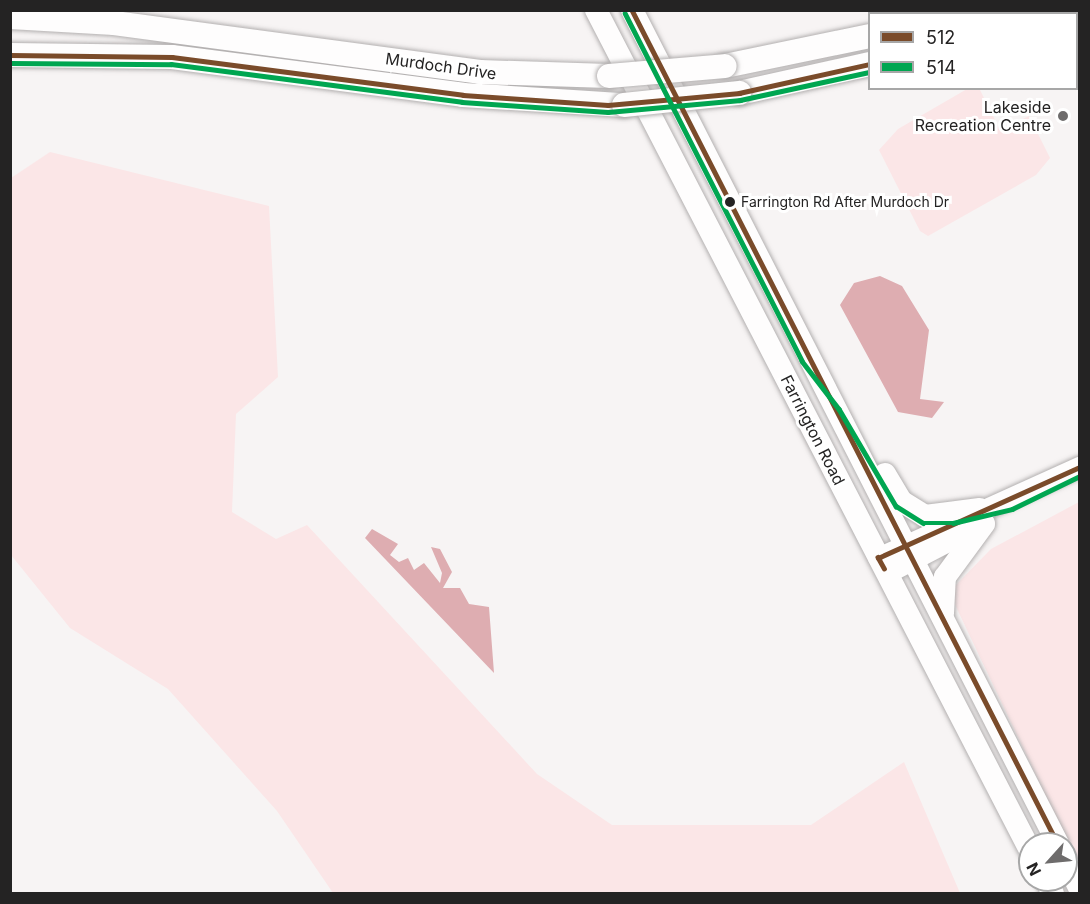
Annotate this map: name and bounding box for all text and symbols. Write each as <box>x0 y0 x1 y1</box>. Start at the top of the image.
legend <box>868 12 1078 90</box>
text: 512 <box>926 27 955 48</box>
street label: Murdoch Drive <box>384 49 498 83</box>
text: 514 <box>926 57 956 78</box>
place label: Lakeside Recreation Centre <box>915 97 1051 135</box>
marker: Lakeside Recreation Centre <box>1056 109 1070 123</box>
place label: Farrington Rd After Murdoch Dr <box>741 194 949 210</box>
marker: Farrington Rd After Murdoch Dr <box>724 196 736 208</box>
street label: Farrington Road <box>777 372 849 488</box>
north arrow <box>1018 832 1078 892</box>
text: N <box>1022 859 1045 879</box>

